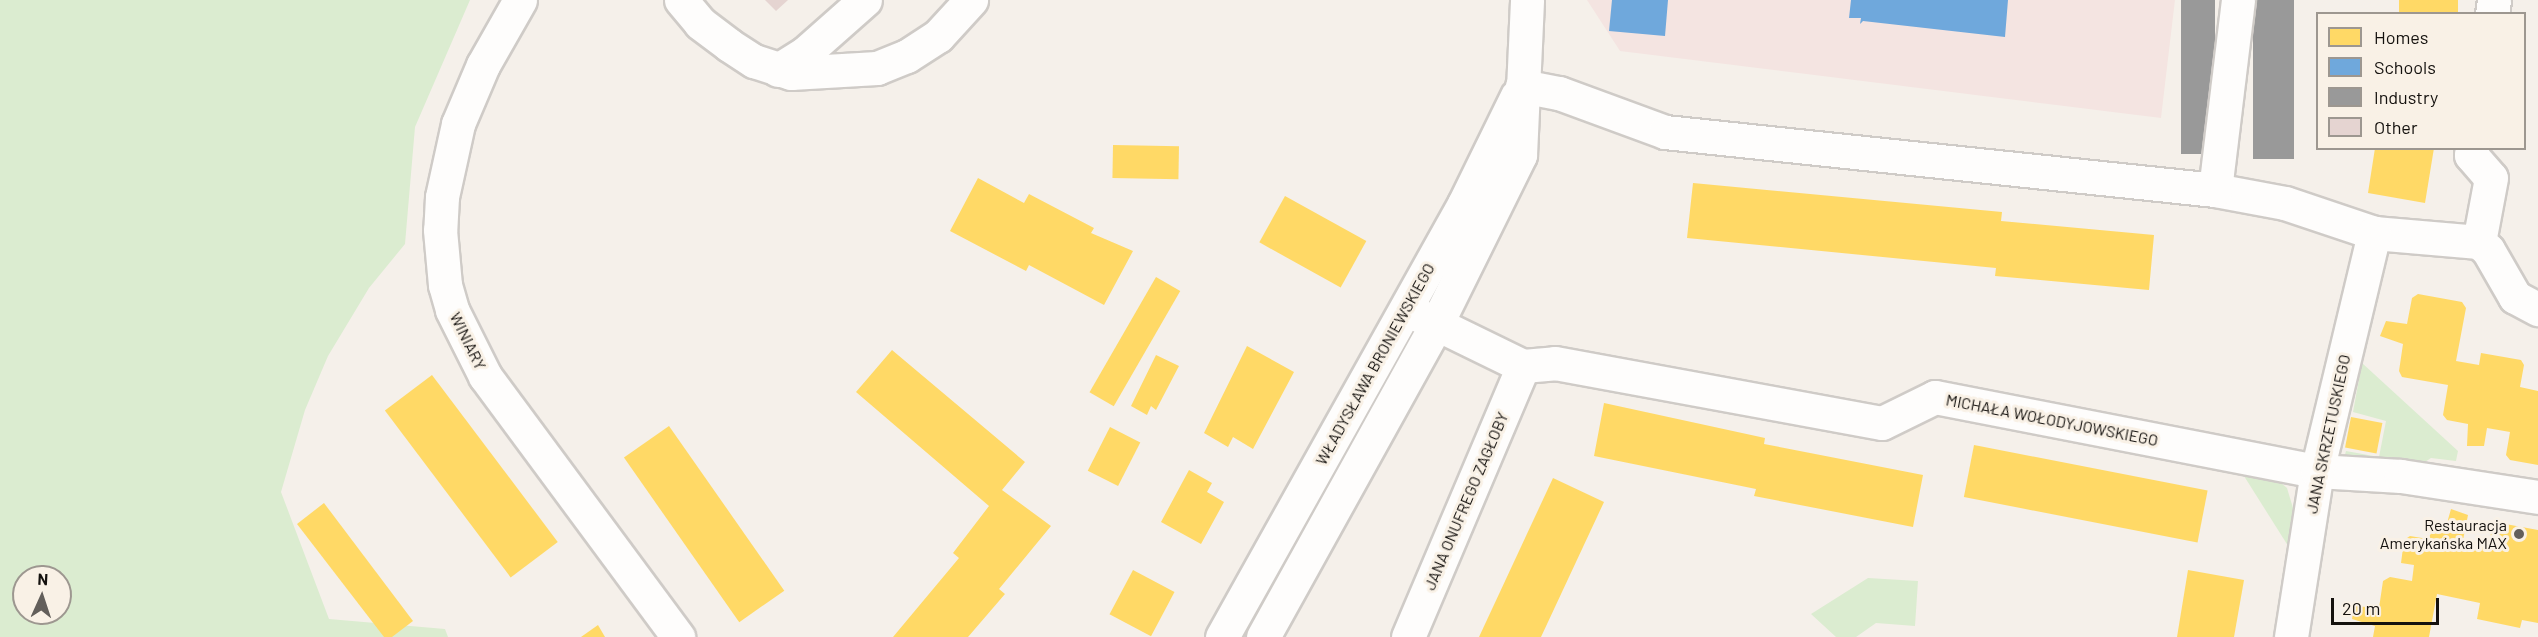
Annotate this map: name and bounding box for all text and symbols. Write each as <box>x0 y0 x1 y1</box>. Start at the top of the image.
legend <box>2316 12 2526 150</box>
text: Homes <box>2374 26 2428 48</box>
text: Schools <box>2374 56 2436 78</box>
text: Industry <box>2374 86 2438 108</box>
text: Other <box>2374 116 2417 138</box>
street label: WŁADYSŁAWA BRONIEWSKIEGO <box>1311 260 1439 468</box>
street label: WINIARY <box>446 309 490 373</box>
street label: JANA SKRZETUSKIEGO <box>2302 353 2354 515</box>
street label: MICHAŁA WOŁODYJOWSKIEGO <box>1944 390 2160 450</box>
street label: JANA ONUFREGO ZAGŁOBY <box>1420 409 1512 593</box>
place label: Restauracja Amerykańska MAX <box>2380 515 2507 553</box>
marker: Restauracja Amerykańska MAX <box>2512 527 2526 541</box>
north arrow <box>12 565 72 625</box>
text: N <box>37 569 49 588</box>
scale bar <box>2334 586 2442 624</box>
text: 20 m <box>2342 597 2380 619</box>

